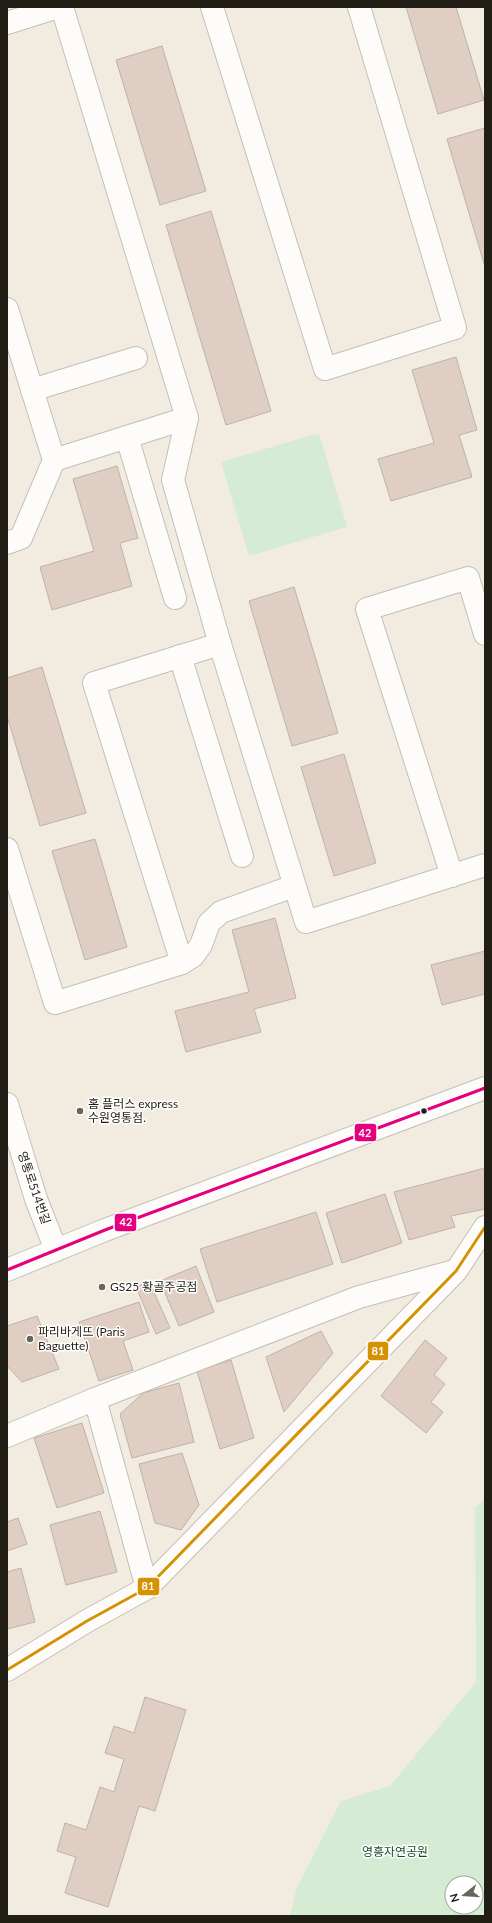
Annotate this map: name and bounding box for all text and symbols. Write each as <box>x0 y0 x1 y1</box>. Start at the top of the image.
place label: 홈 플러스 express 수원영통점. <box>88 1096 178 1125</box>
marker: 홈 플러스 express 수원영통점. <box>75 1106 85 1116</box>
unlabelled marker <box>419 1106 429 1116</box>
line badge: 42 <box>354 1123 377 1142</box>
text: 42 <box>359 1126 371 1139</box>
street label: 영통로514번길 <box>15 1149 54 1226</box>
line badge: 42 <box>114 1213 137 1232</box>
text: 42 <box>120 1215 132 1228</box>
place label: GS25 황골주공점 <box>110 1279 197 1294</box>
marker: GS25 황골주공점 <box>97 1282 107 1292</box>
place label: 파리바게뜨 (Paris Baguette) <box>38 1324 125 1353</box>
marker: 파리바게뜨 (Paris Baguette) <box>25 1334 35 1344</box>
line badge: 81 <box>367 1341 389 1361</box>
text: 81 <box>372 1344 384 1357</box>
line badge: 81 <box>137 1577 160 1596</box>
text: 81 <box>142 1579 154 1592</box>
park label: 영흥자연공원 <box>362 1844 428 1859</box>
north arrow <box>444 1875 484 1915</box>
text: N <box>447 1892 461 1904</box>

